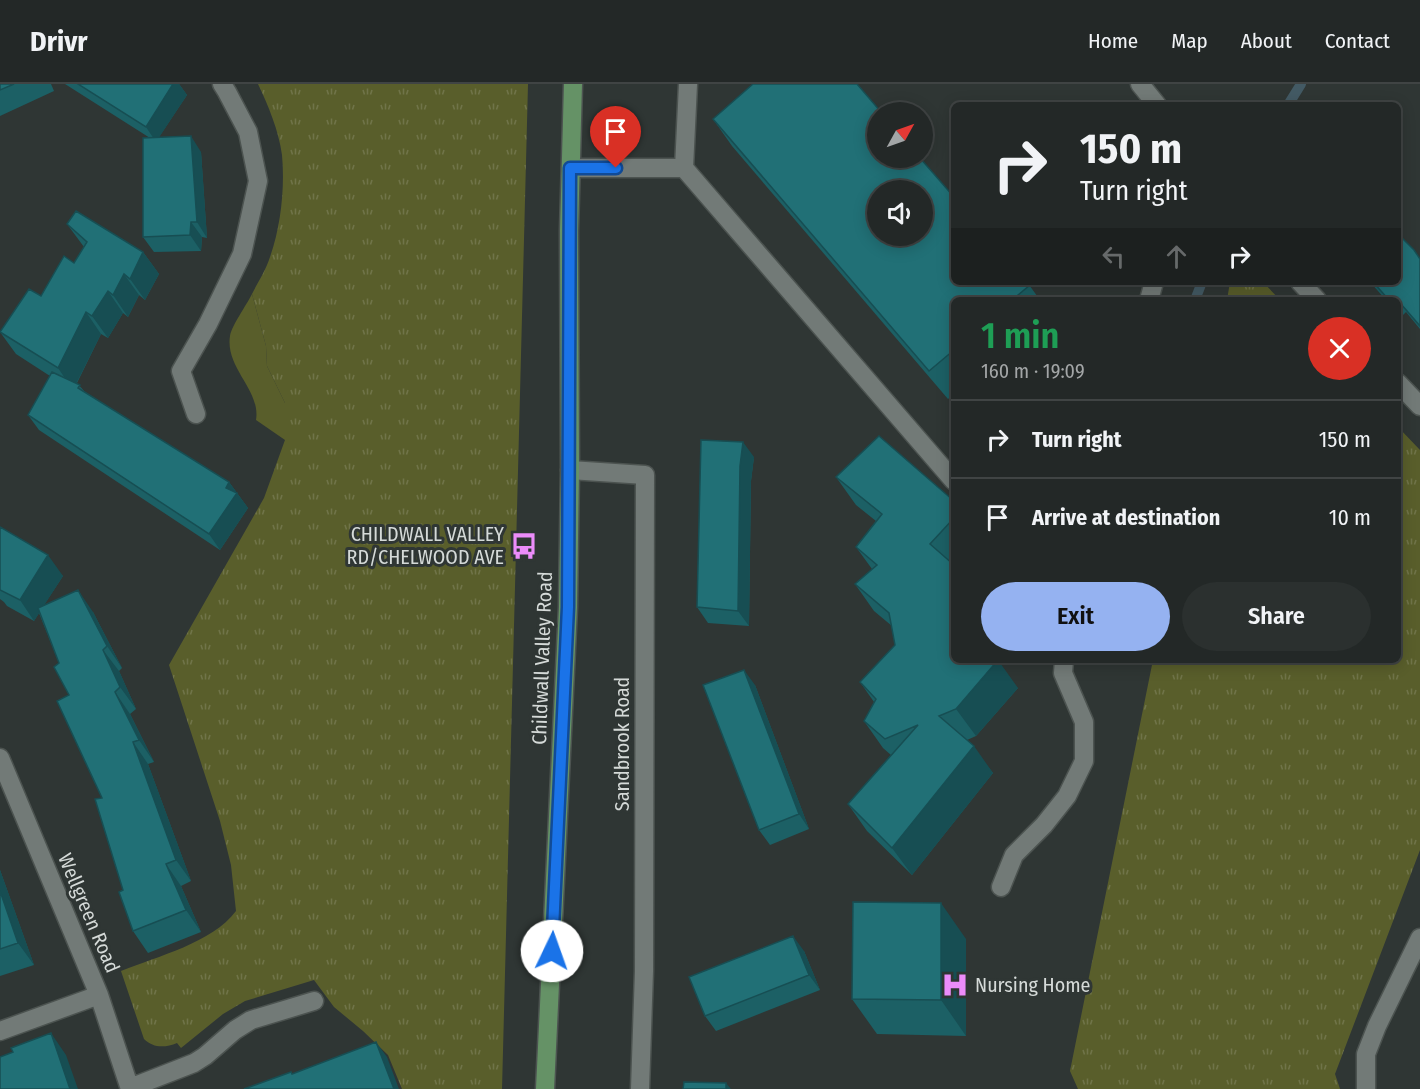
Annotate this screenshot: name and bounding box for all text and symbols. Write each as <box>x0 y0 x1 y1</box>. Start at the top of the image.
text: Drivr <box>30 25 88 58</box>
text: Home <box>1088 28 1138 54</box>
text: Map <box>1171 28 1208 54</box>
text: About <box>1241 28 1292 54</box>
text: Contact <box>1325 28 1390 54</box>
north arrow <box>867 102 933 168</box>
map controls <box>867 102 933 246</box>
pin <box>590 106 641 168</box>
icon: arrive <box>599 115 632 148</box>
text: 150 m <box>1080 124 1182 174</box>
icon: right <box>981 126 1059 204</box>
text: Turn right <box>1080 175 1188 207</box>
button: sound <box>867 180 933 246</box>
icon: left <box>1097 240 1130 273</box>
icon: ahead <box>1160 240 1193 273</box>
icon: right <box>1223 240 1256 273</box>
text: 1 min <box>981 314 1059 358</box>
button: close <box>1308 317 1371 380</box>
text: 160 m · 19:09 <box>981 359 1085 383</box>
icon: right <box>981 423 1014 456</box>
text: Turn right <box>1032 426 1121 453</box>
text: 150 m <box>1319 426 1371 453</box>
icon: arrive <box>981 501 1014 534</box>
text: Arrive at destination <box>1032 504 1220 531</box>
text: 10 m <box>1329 504 1371 531</box>
place label: CHILDWALL VALLEY RD/CHELWOOD AVE <box>347 522 504 569</box>
bus stop icon: CHILDWALL VALLEY RD/CHELWOOD AVE <box>509 531 539 561</box>
street label: Childwall Valley Road <box>527 571 557 745</box>
button: Exit <box>981 582 1170 651</box>
button: Share <box>1182 582 1371 651</box>
street label: Sandbrook Road <box>610 677 634 811</box>
street label: Wellgreen Road <box>53 850 125 976</box>
position arrow <box>520 919 584 983</box>
hospital icon: Nursing Home <box>940 970 970 1000</box>
place label: Nursing Home <box>975 973 1090 997</box>

